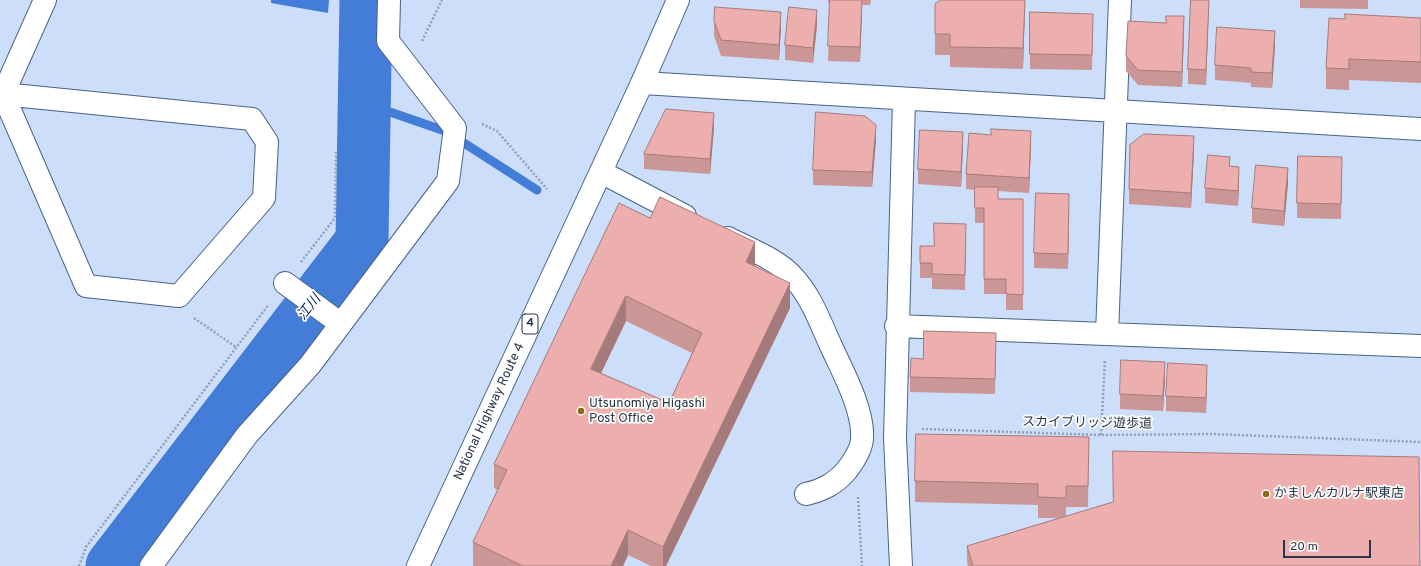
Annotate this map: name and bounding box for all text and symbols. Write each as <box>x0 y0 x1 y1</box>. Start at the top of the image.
water label: 江川 <box>295 292 325 324</box>
road number: 4 <box>522 314 538 334</box>
street label: National Highway Route 4 <box>451 341 529 483</box>
place label: Utsunomiya Higashi Post Office <box>589 396 705 427</box>
marker: Utsunomiya Higashi Post Office <box>576 406 586 416</box>
street label: スカイブリッジ遊歩道 <box>1022 415 1152 433</box>
place label: かましんカルナ駅東店 <box>1274 486 1404 502</box>
marker: かましんカルナ駅東店 <box>1261 489 1271 499</box>
scale bar <box>1285 532 1373 558</box>
text: 20 m <box>1290 539 1318 555</box>

